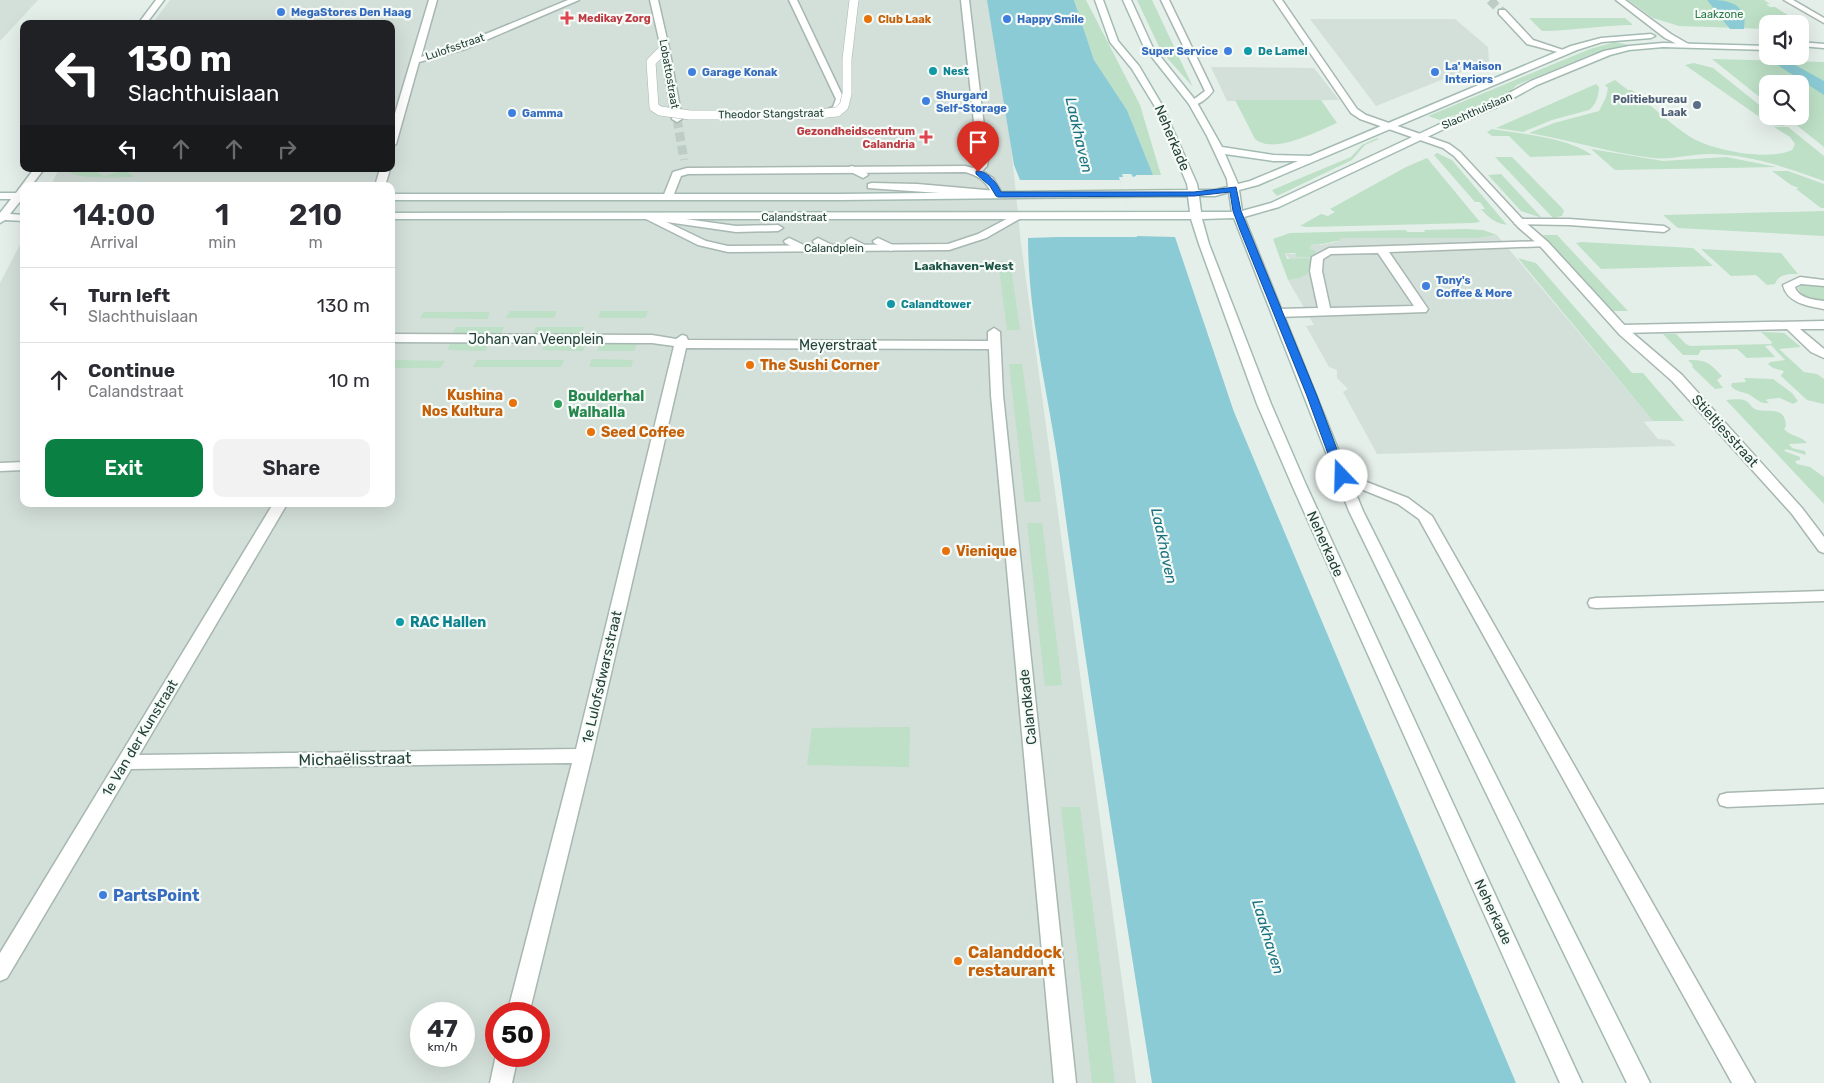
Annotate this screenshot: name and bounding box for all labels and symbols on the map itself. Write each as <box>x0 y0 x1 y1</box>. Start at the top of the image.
marker: MegaStores Den Haag <box>275 6 287 18</box>
place label: MegaStores Den Haag <box>291 6 411 19</box>
park label: Laakzone <box>1695 8 1743 21</box>
marker: Medikay Zorg <box>560 11 574 25</box>
place label: Medikay Zorg <box>578 12 651 25</box>
marker: Club Laak <box>862 13 874 25</box>
place label: Club Laak <box>878 13 932 26</box>
marker: Happy Smile <box>1001 13 1013 25</box>
place label: Happy Smile <box>1017 13 1085 26</box>
street label: Lulofsstraat <box>424 31 487 63</box>
street label: Lobattostraat <box>656 38 682 110</box>
place label: Super Service <box>1142 45 1218 58</box>
marker: Super Service <box>1222 45 1234 57</box>
marker: De Lamel <box>1242 45 1254 57</box>
place label: De Lamel <box>1258 45 1308 58</box>
place label: La' Maison Interiors <box>1445 60 1501 86</box>
marker: Nest <box>927 65 939 77</box>
place label: Nest <box>943 65 969 78</box>
marker: Garage Konak <box>686 66 698 78</box>
place label: Garage Konak <box>702 66 778 79</box>
marker: La' Maison Interiors <box>1429 66 1441 78</box>
place label: Shurgard Self-Storage <box>936 89 1007 115</box>
street label: Slachthuislaan <box>1440 90 1514 132</box>
place label: Politiebureau Laak <box>1613 93 1688 119</box>
marker: Shurgard Self-Storage <box>920 95 932 107</box>
water label: Laakhaven <box>1062 95 1096 175</box>
marker: Politiebureau Laak <box>1691 99 1703 111</box>
street label: Neherkade <box>1150 102 1194 174</box>
marker: Gamma <box>506 107 518 119</box>
place label: Gamma <box>522 107 563 120</box>
street label: Theodor Stangstraat <box>718 107 825 121</box>
pin <box>957 121 999 172</box>
place label: Gezondheidscentrum Calandria <box>797 125 915 151</box>
marker: Gezondheidscentrum Calandria <box>919 130 933 144</box>
street label: Calandstraat <box>761 211 828 224</box>
street label: Calandplein <box>804 242 864 255</box>
district label: Laakhaven-West <box>914 259 1014 273</box>
place label: Tony's Coffee & More <box>1436 274 1513 300</box>
marker: Tony's Coffee & More <box>1420 280 1432 292</box>
marker: Calandtower <box>885 298 897 310</box>
place label: Calandtower <box>901 298 971 311</box>
street label: Johan van Veenplein <box>468 331 604 348</box>
street label: Meyerstraat <box>799 337 878 354</box>
place label: The Sushi Corner <box>760 357 880 374</box>
marker: The Sushi Corner <box>744 359 756 371</box>
place label: Kushina Nos Kultura <box>422 387 503 420</box>
place label: Boulderhal Walhalla <box>568 388 644 421</box>
street label: Stieltjesstraat <box>1688 391 1762 471</box>
marker: Kushina Nos Kultura <box>507 397 519 409</box>
marker: Boulderhal Walhalla <box>552 398 564 410</box>
place label: Seed Coffee <box>601 424 685 441</box>
marker: Seed Coffee <box>585 426 597 438</box>
position arrow <box>1315 449 1367 501</box>
water label: Laakhaven <box>1147 506 1181 586</box>
street label: Neherkade <box>1303 508 1347 580</box>
place label: Vienique <box>956 543 1017 560</box>
marker: Vienique <box>940 545 952 557</box>
street label: 1e Lulofsdwarsstraat <box>578 609 626 745</box>
place label: RAC Hallen <box>410 614 486 631</box>
marker: RAC Hallen <box>394 616 406 628</box>
street label: Calandkade <box>1016 668 1040 746</box>
street label: 1e Van der Kunstraat <box>98 676 182 799</box>
street label: Michaëlisstraat <box>298 749 412 769</box>
street label: Neherkade <box>1470 877 1516 948</box>
place label: PartsPoint <box>113 886 200 905</box>
marker: PartsPoint <box>97 889 109 901</box>
water label: Laakhaven <box>1248 898 1288 976</box>
place label: Calanddock restaurant <box>968 943 1062 980</box>
marker: Calanddock restaurant <box>952 955 964 967</box>
speed limit sign: 50 <box>485 1002 550 1067</box>

